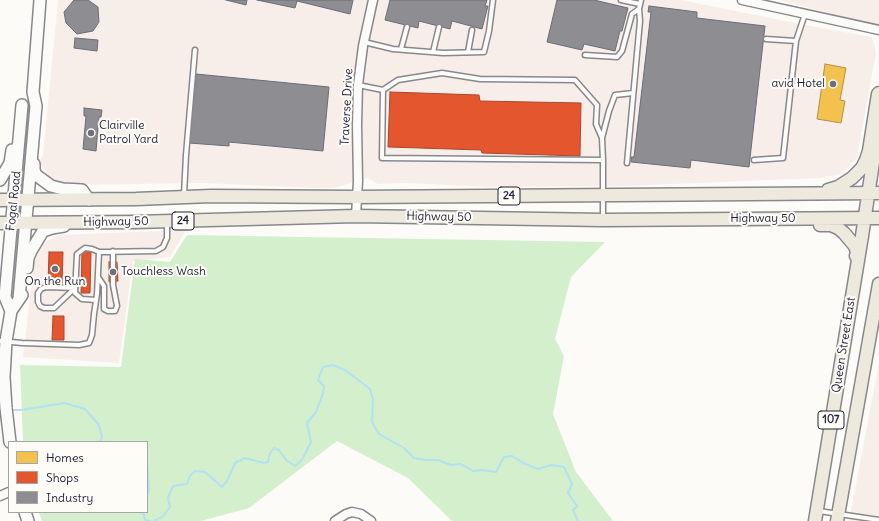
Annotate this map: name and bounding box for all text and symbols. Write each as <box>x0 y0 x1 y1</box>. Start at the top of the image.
street label: Traverse Drive <box>338 68 356 146</box>
place label: avid Hotel <box>771 77 825 91</box>
marker: avid Hotel <box>828 79 838 89</box>
place label: Clairville Patrol Yard <box>99 119 158 147</box>
marker: Clairville Patrol Yard <box>86 128 96 138</box>
street label: Fogal Road <box>4 170 24 232</box>
road number: 24 <box>498 187 520 205</box>
street label: Highway 50 <box>406 209 472 225</box>
road number: 24 <box>172 212 194 230</box>
street label: Highway 50 <box>730 212 796 226</box>
street label: Highway 50 <box>83 214 149 230</box>
marker: On the Run <box>50 264 60 274</box>
place label: Touchless Wash <box>121 265 206 279</box>
marker: Touchless Wash <box>108 267 118 277</box>
place label: On the Run <box>25 275 85 289</box>
street label: Queen Street East <box>829 296 859 394</box>
road number: 107 <box>818 411 844 429</box>
legend <box>8 441 148 513</box>
text: Homes <box>46 450 84 465</box>
text: Shops <box>46 470 79 485</box>
text: Industry <box>46 490 93 505</box>

